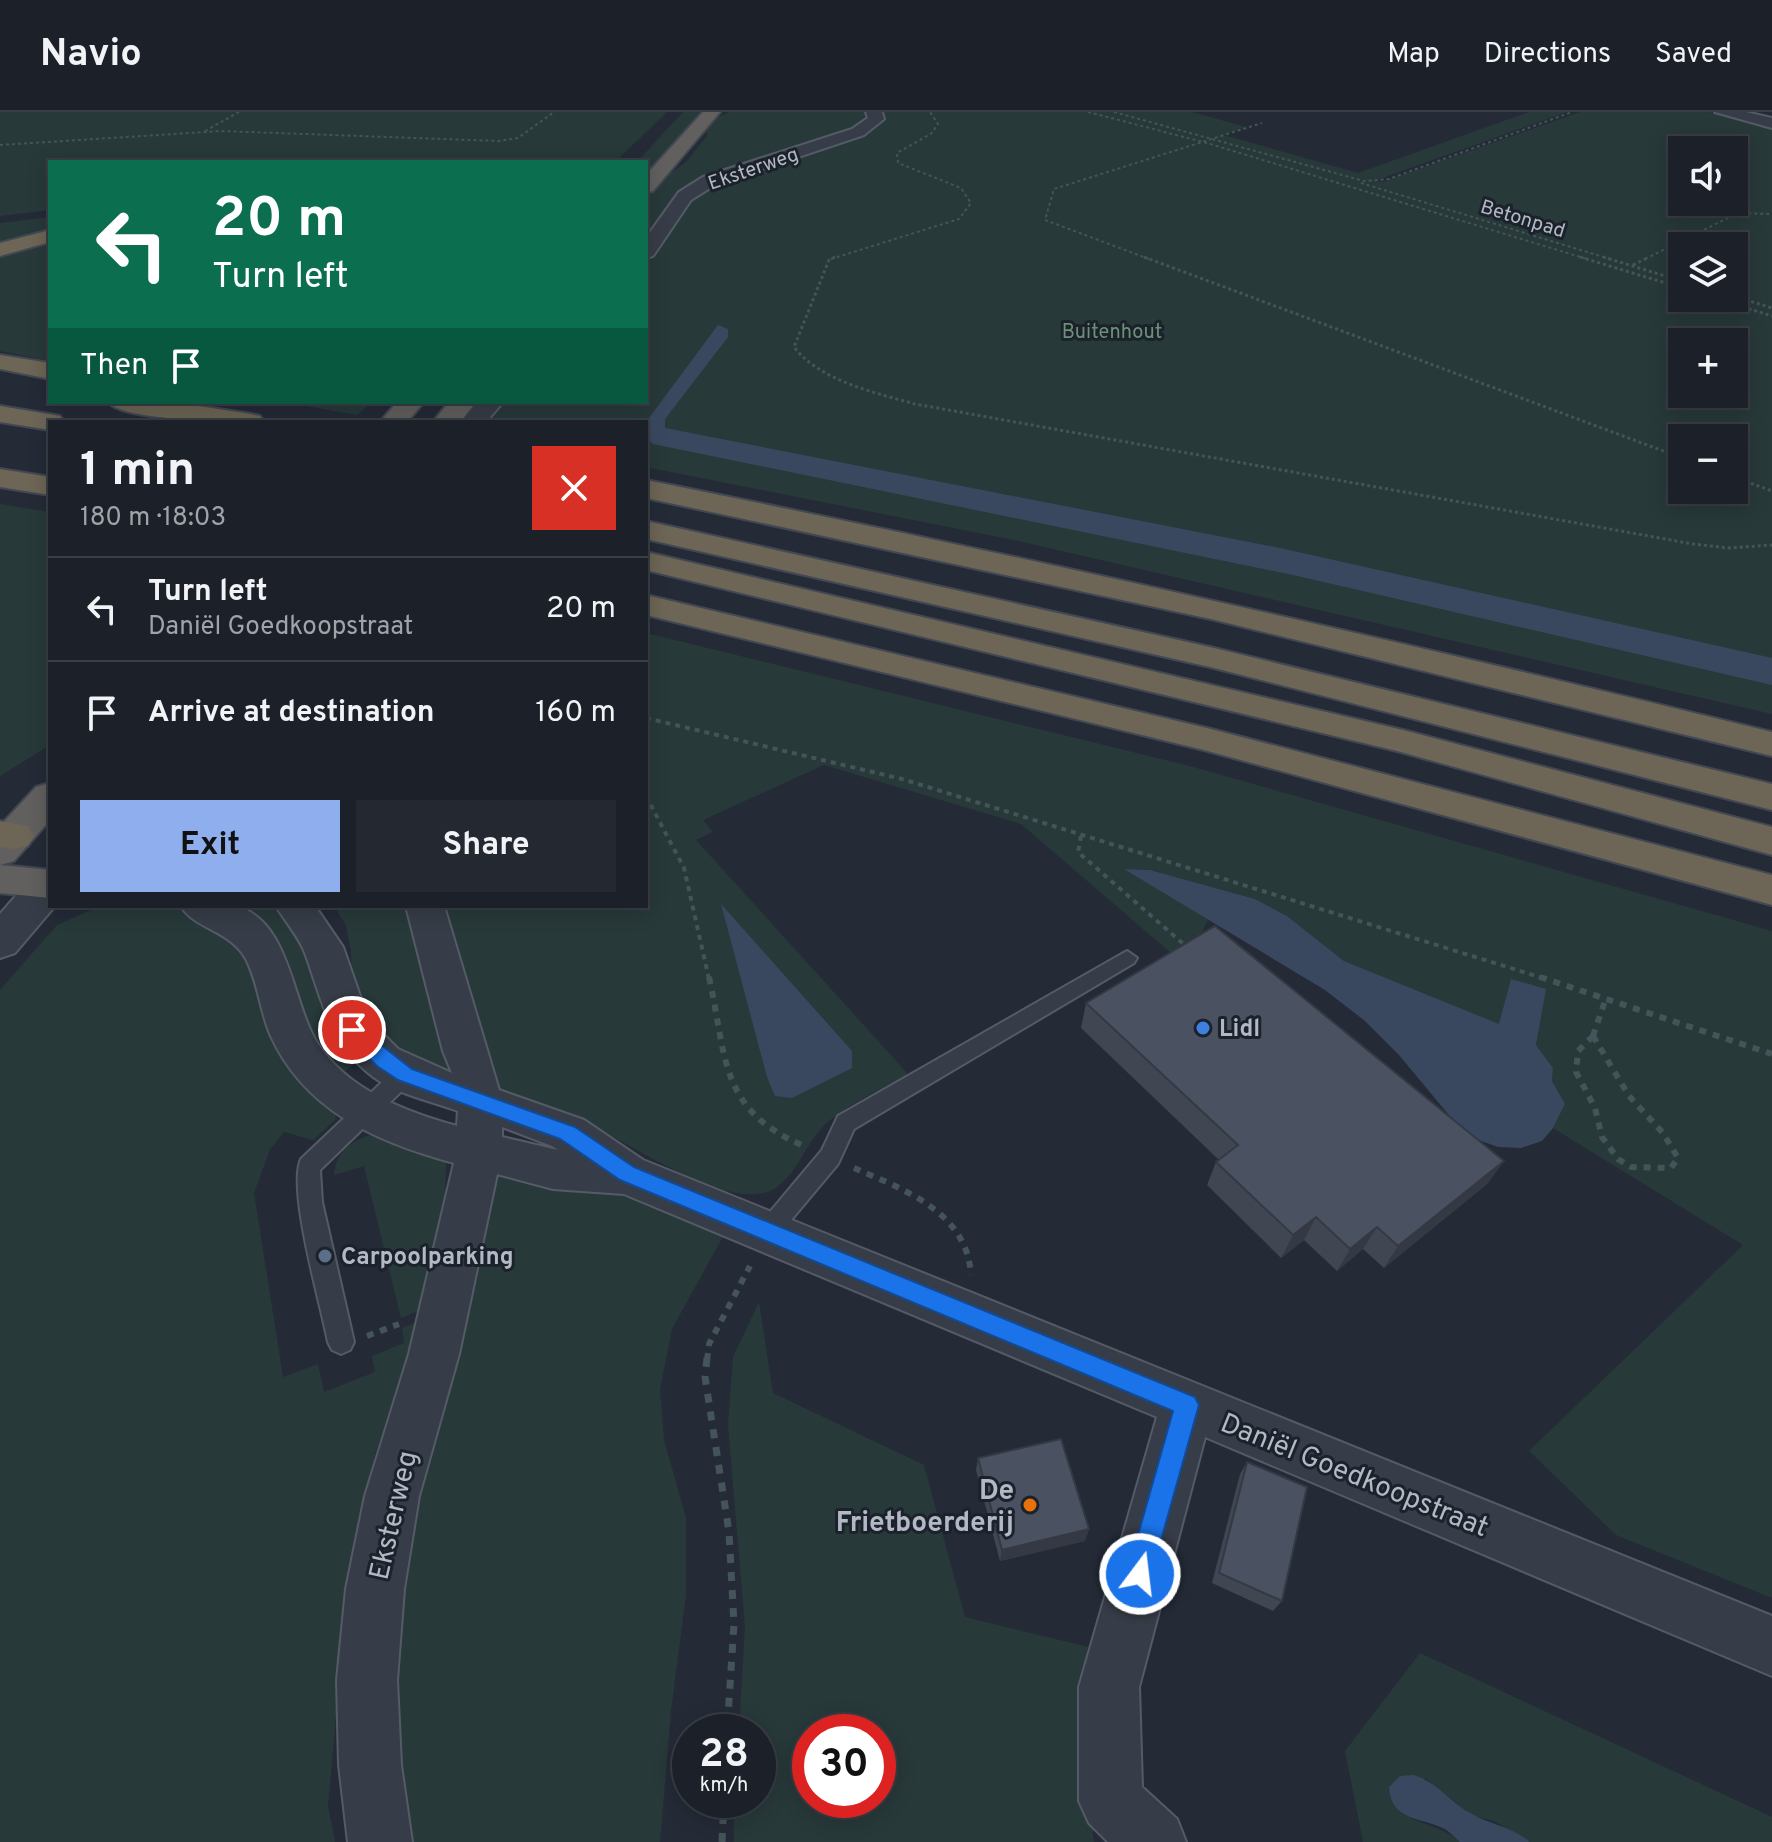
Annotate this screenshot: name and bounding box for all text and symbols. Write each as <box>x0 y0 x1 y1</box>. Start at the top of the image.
text: Navio <box>40 31 142 80</box>
text: Map <box>1387 37 1440 73</box>
text: Directions <box>1484 37 1611 73</box>
text: Saved <box>1655 37 1732 73</box>
map controls <box>1668 136 1748 504</box>
button: sound <box>1668 136 1748 216</box>
street label: Eksterweg <box>705 142 802 197</box>
text: 20 m <box>212 186 346 256</box>
icon: left <box>80 192 184 296</box>
street label: Betonpad <box>1477 195 1568 245</box>
button: layers <box>1668 232 1748 312</box>
text: Turn left <box>212 255 349 301</box>
park label: Buitenhout <box>1062 320 1162 346</box>
button: + <box>1668 328 1748 408</box>
icon: arrive <box>164 344 208 388</box>
text: Then <box>80 348 148 385</box>
button: − <box>1668 424 1748 504</box>
text: 1 min <box>80 442 195 502</box>
button: close <box>532 446 616 530</box>
text: 180 m · 18:03 <box>80 502 226 535</box>
text: Turn left <box>148 574 268 611</box>
icon: left <box>80 587 124 631</box>
text: 20 m <box>546 591 616 628</box>
text: Daniël Goedkoopstraat <box>148 611 413 644</box>
icon: arrive <box>80 691 124 735</box>
text: Arrive at destination <box>148 695 434 732</box>
text: 160 m <box>535 695 616 732</box>
button: Exit <box>80 800 340 892</box>
button: Share <box>356 800 616 892</box>
pin <box>318 996 386 1064</box>
icon: arrive <box>330 1008 374 1052</box>
place label: Lidl <box>1219 1015 1260 1045</box>
marker: Lidl <box>1194 1019 1212 1037</box>
place label: Carpoolparking <box>341 1243 514 1273</box>
marker: Carpoolparking <box>316 1247 334 1265</box>
street label: Daniël Goedkoopstraat <box>1215 1407 1493 1547</box>
street label: Eksterweg <box>363 1448 427 1584</box>
place label: De Frietboerderij <box>836 1474 1014 1542</box>
marker: De Frietboerderij <box>1021 1496 1039 1514</box>
position arrow <box>1098 1532 1182 1616</box>
speed limit sign: 30 <box>792 1714 896 1818</box>
text: 28 <box>699 1731 749 1781</box>
text: km/h <box>700 1773 748 1799</box>

